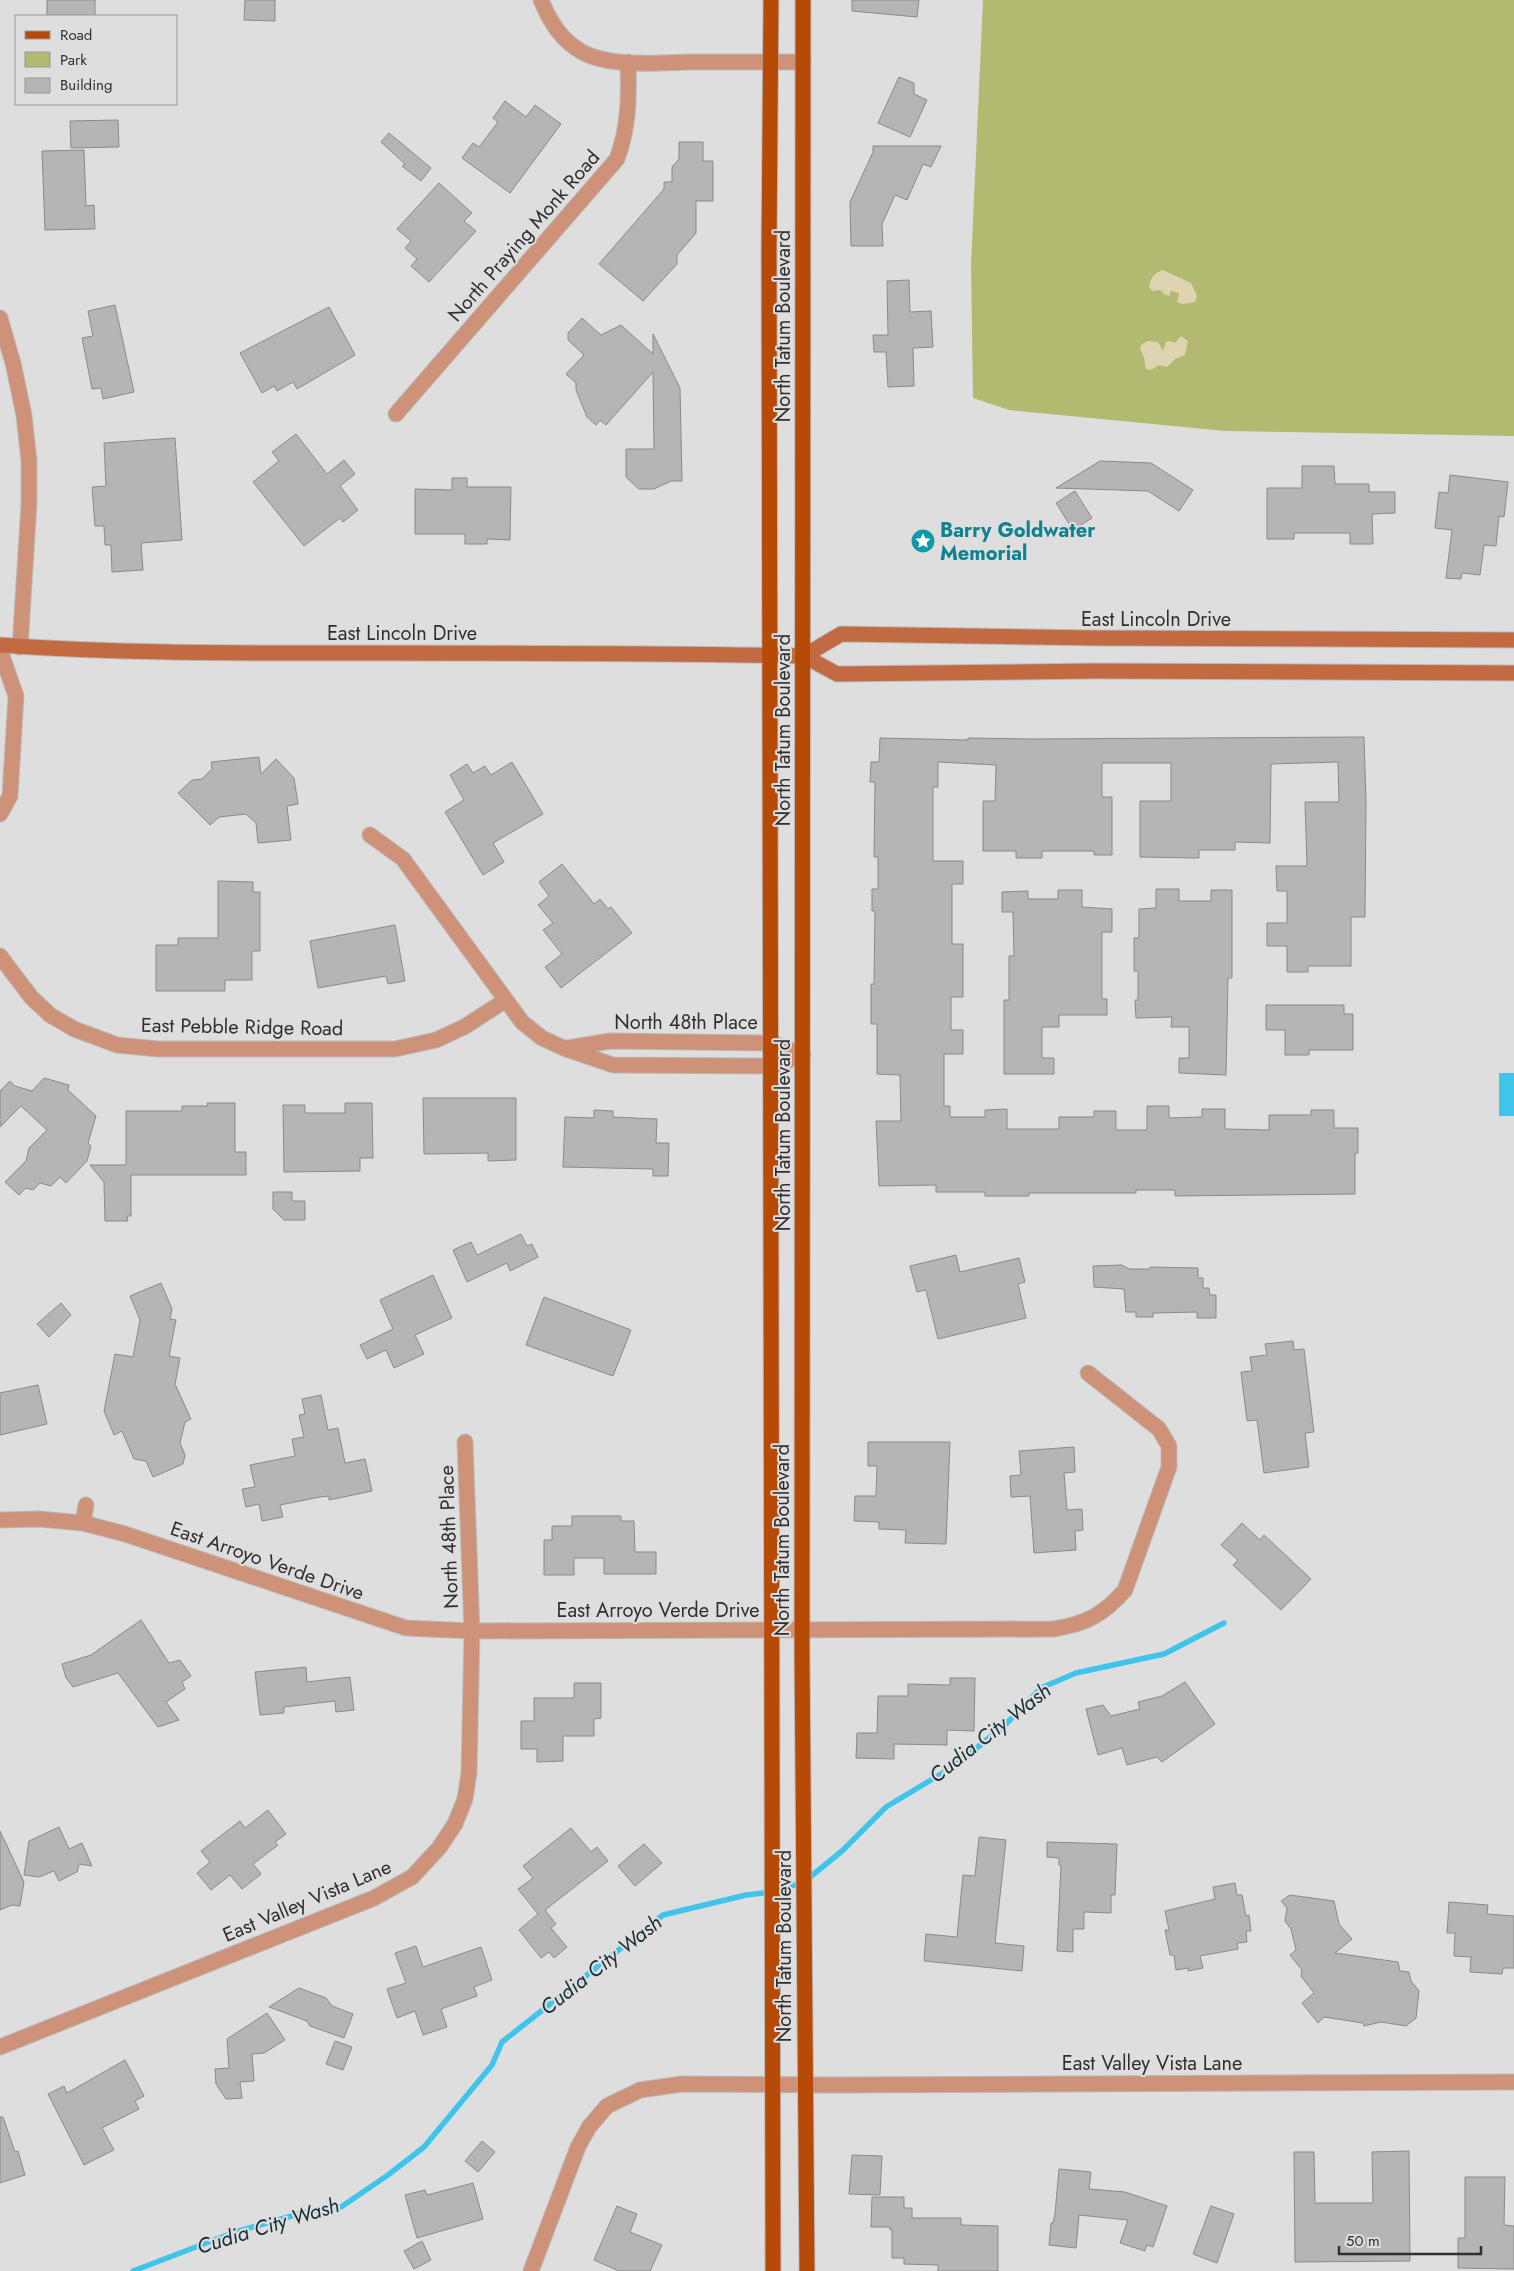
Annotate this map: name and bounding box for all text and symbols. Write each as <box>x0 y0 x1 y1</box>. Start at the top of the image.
legend <box>15 15 178 105</box>
text: Road <box>60 24 92 46</box>
text: Park <box>60 49 87 71</box>
text: Building <box>60 74 112 96</box>
street label: North Praying Monk Road <box>441 144 607 328</box>
street label: North Tatum Boulevard <box>769 230 798 422</box>
place label: Barry Goldwater Memorial <box>940 516 1096 568</box>
place icon: Barry Goldwater Memorial <box>910 528 936 554</box>
street label: East Lincoln Drive <box>1081 605 1231 634</box>
street label: East Lincoln Drive <box>327 619 477 648</box>
street label: North Tatum Boulevard <box>769 634 798 826</box>
street label: North 48th Place <box>614 1008 758 1037</box>
street label: East Pebble Ridge Road <box>141 1011 343 1043</box>
street label: North Tatum Boulevard <box>769 1039 798 1231</box>
street label: North Tatum Boulevard <box>768 1444 797 1636</box>
street label: North 48th Place <box>432 1465 466 1609</box>
street label: East Arroyo Verde Drive <box>166 1514 368 1608</box>
street label: East Arroyo Verde Drive <box>556 1596 760 1625</box>
water label: Cudia City Wash <box>923 1676 1057 1790</box>
street label: North Tatum Boulevard <box>770 1850 799 2042</box>
street label: East Valley Vista Lane <box>218 1852 396 1950</box>
water label: Cudia City Wash <box>534 1908 668 2022</box>
street label: East Valley Vista Lane <box>1062 2049 1242 2078</box>
water label: Cudia City Wash <box>193 2190 343 2262</box>
scale bar <box>1339 2224 1482 2256</box>
text: 50 m <box>1346 2230 1380 2252</box>

